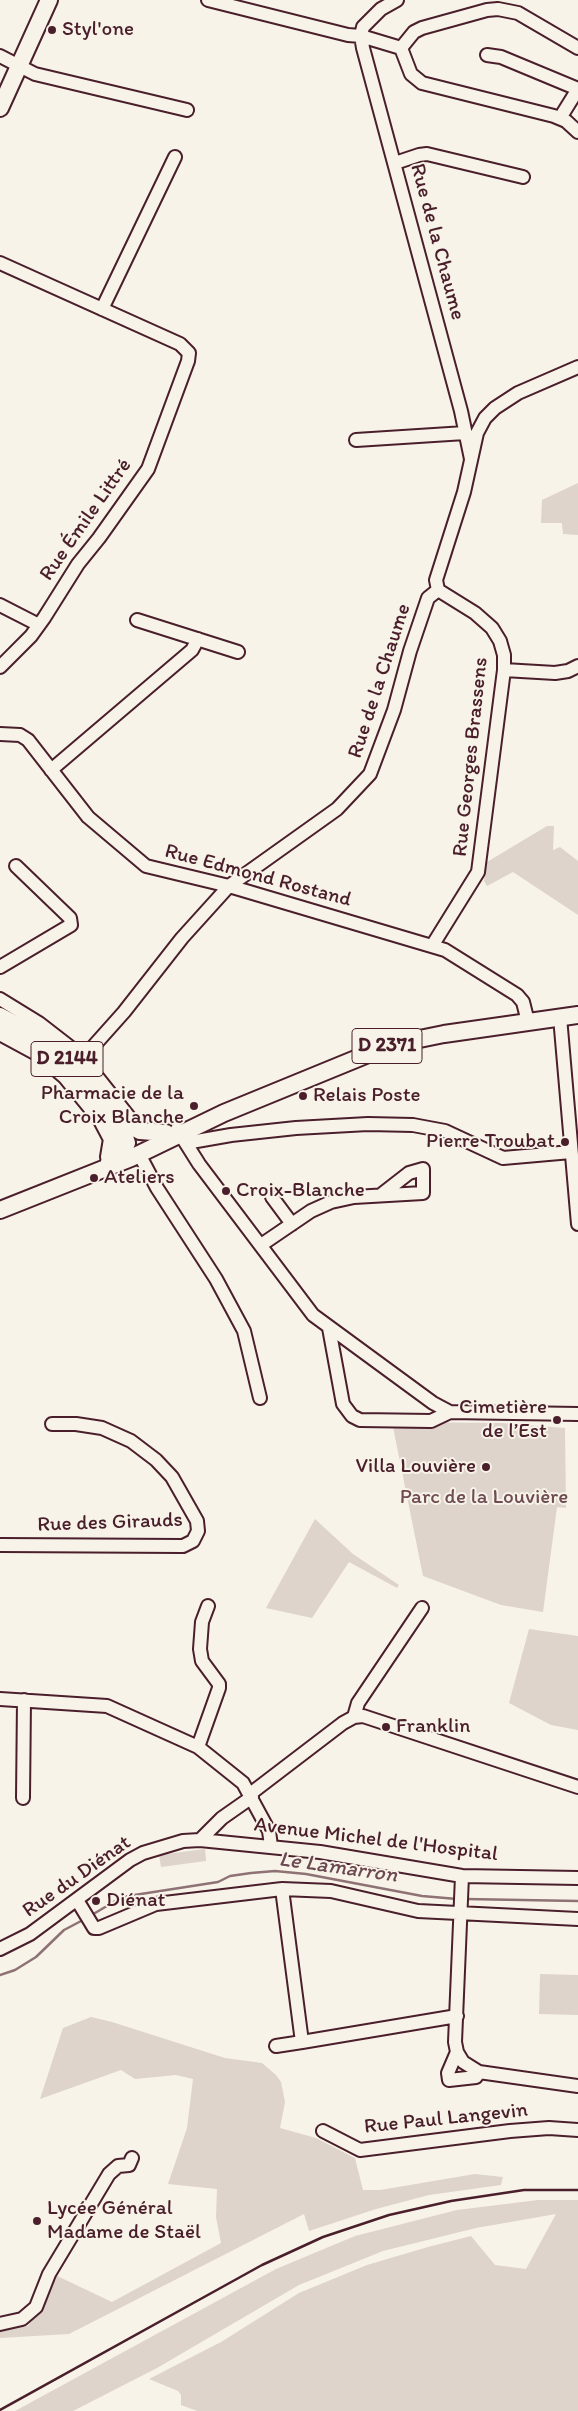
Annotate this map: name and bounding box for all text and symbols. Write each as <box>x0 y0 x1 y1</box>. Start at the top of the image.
place label: Styl'one <box>62 17 134 43</box>
marker: Styl'one <box>46 24 58 36</box>
street label: Rue de la Chaume <box>404 161 470 323</box>
street label: Rue Émile Littré <box>35 454 137 586</box>
street label: Rue de la Chaume <box>343 601 417 761</box>
street label: Rue Georges Brassens <box>448 656 494 858</box>
street label: Rue Edmond Rostand <box>162 839 354 913</box>
road number: D 2371 <box>352 1028 422 1064</box>
road number: D 2144 <box>31 1042 103 1076</box>
place label: Pharmacie de la Croix Blanche <box>41 1081 184 1131</box>
place label: Relais Poste <box>313 1083 421 1109</box>
marker: Relais Poste <box>297 1090 309 1102</box>
marker: Pharmacie de la Croix Blanche <box>188 1100 200 1112</box>
place label: Pierre Troubat <box>426 1129 555 1155</box>
marker: Pierre Troubat <box>559 1136 571 1148</box>
place label: Ateliers <box>104 1165 174 1191</box>
marker: Ateliers <box>88 1172 100 1184</box>
place label: Croix-Blanche <box>236 1178 365 1204</box>
marker: Croix-Blanche <box>220 1185 232 1197</box>
place label: Cimetière de l’Est <box>459 1395 547 1445</box>
marker: Cimetière de l’Est <box>551 1414 563 1426</box>
place label: Villa Louvière <box>355 1454 476 1480</box>
marker: Villa Louvière <box>480 1461 492 1473</box>
park label: Parc de la Louvière <box>400 1485 568 1511</box>
street label: Rue des Girauds <box>37 1508 183 1538</box>
place label: Franklin <box>396 1714 470 1740</box>
marker: Franklin <box>380 1721 392 1733</box>
street label: Avenue Michel de l'Hospital <box>253 1813 499 1867</box>
street label: Rue du Diénat <box>18 1830 136 1924</box>
water label: Le Lamarron <box>277 1847 399 1889</box>
place label: Diénat <box>106 1888 165 1914</box>
marker: Diénat <box>90 1895 102 1907</box>
street label: Rue Paul Langevin <box>363 2098 529 2140</box>
place label: Lycée Général Madame de Staël <box>47 2196 201 2246</box>
marker: Lycée Général Madame de Staël <box>31 2215 43 2227</box>

